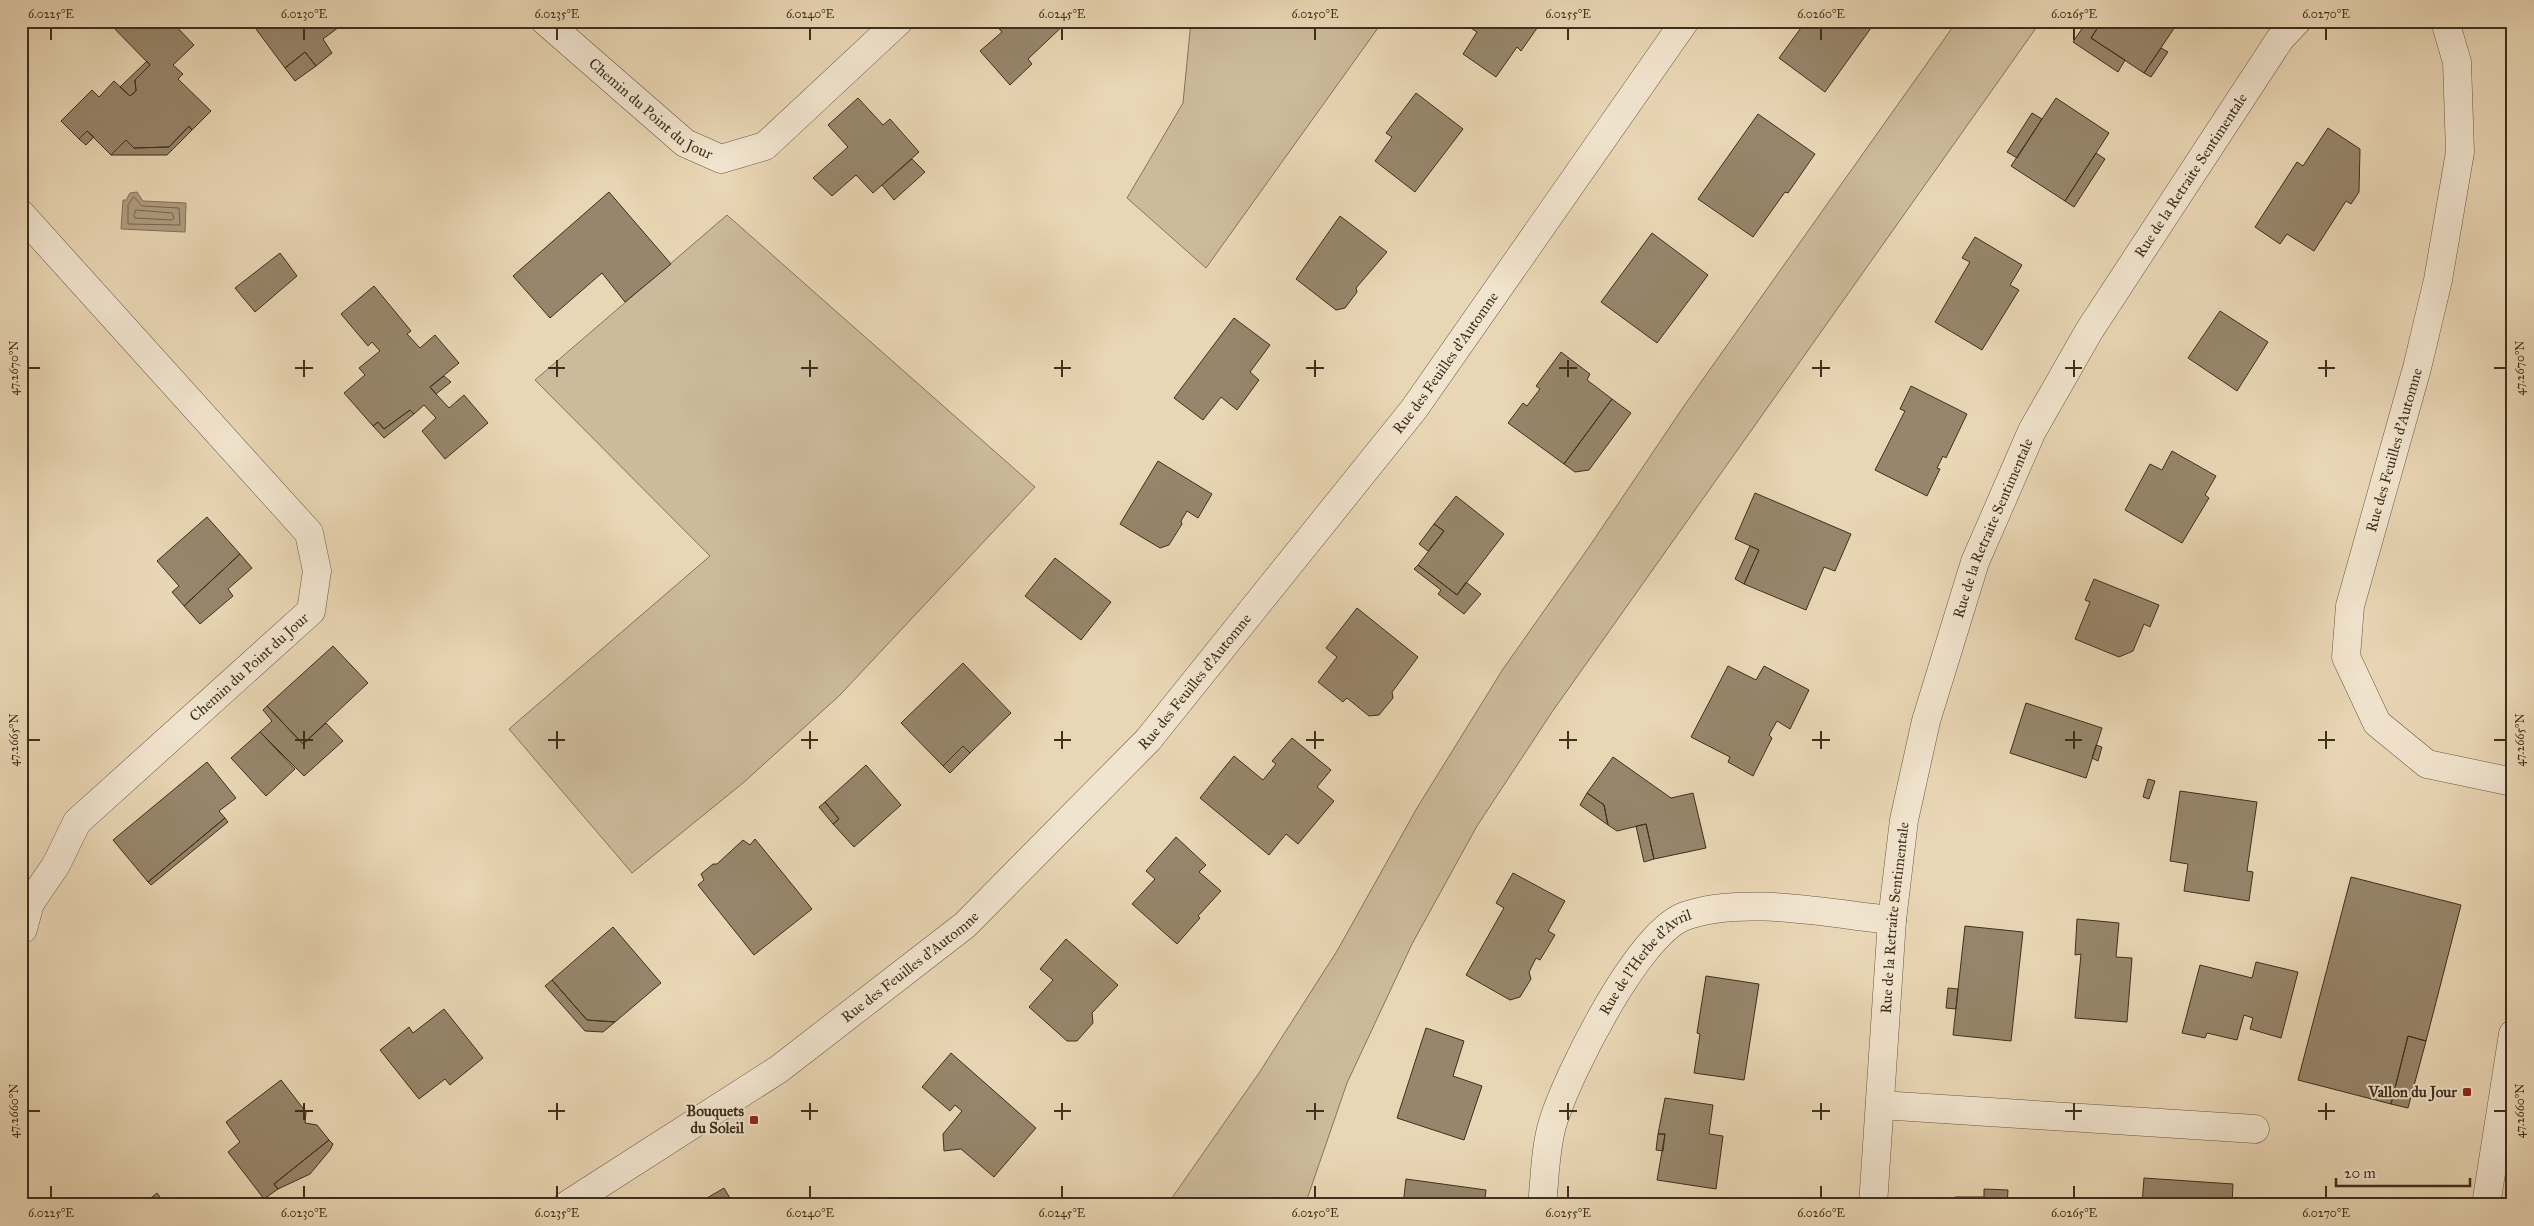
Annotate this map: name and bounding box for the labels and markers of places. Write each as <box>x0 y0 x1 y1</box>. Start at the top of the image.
place label: Vallon du Jour <box>2368 1083 2457 1102</box>
marker: Vallon du Jour <box>2461 1086 2473 1098</box>
place label: Bouquets du Soleil <box>686 1102 745 1137</box>
marker: Bouquets du Soleil <box>748 1114 760 1126</box>

